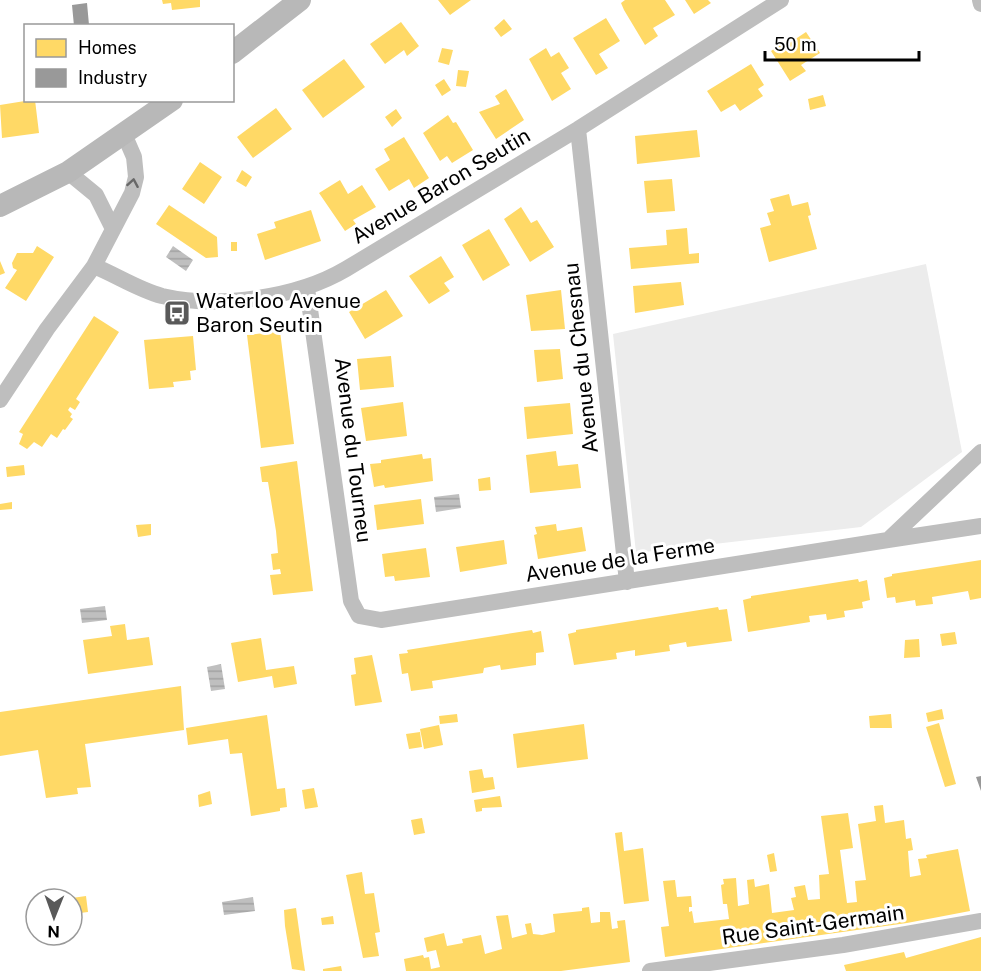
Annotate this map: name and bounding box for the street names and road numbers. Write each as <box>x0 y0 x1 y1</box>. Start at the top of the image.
street label: Avenue Baron Seutin <box>347 122 534 249</box>
street label: Avenue du Chesnau <box>558 261 603 455</box>
street label: Avenue du Tourneu <box>330 356 377 544</box>
street label: Avenue de la Ferme <box>523 532 716 587</box>
street label: Rue Saint-Germain <box>720 899 906 950</box>

